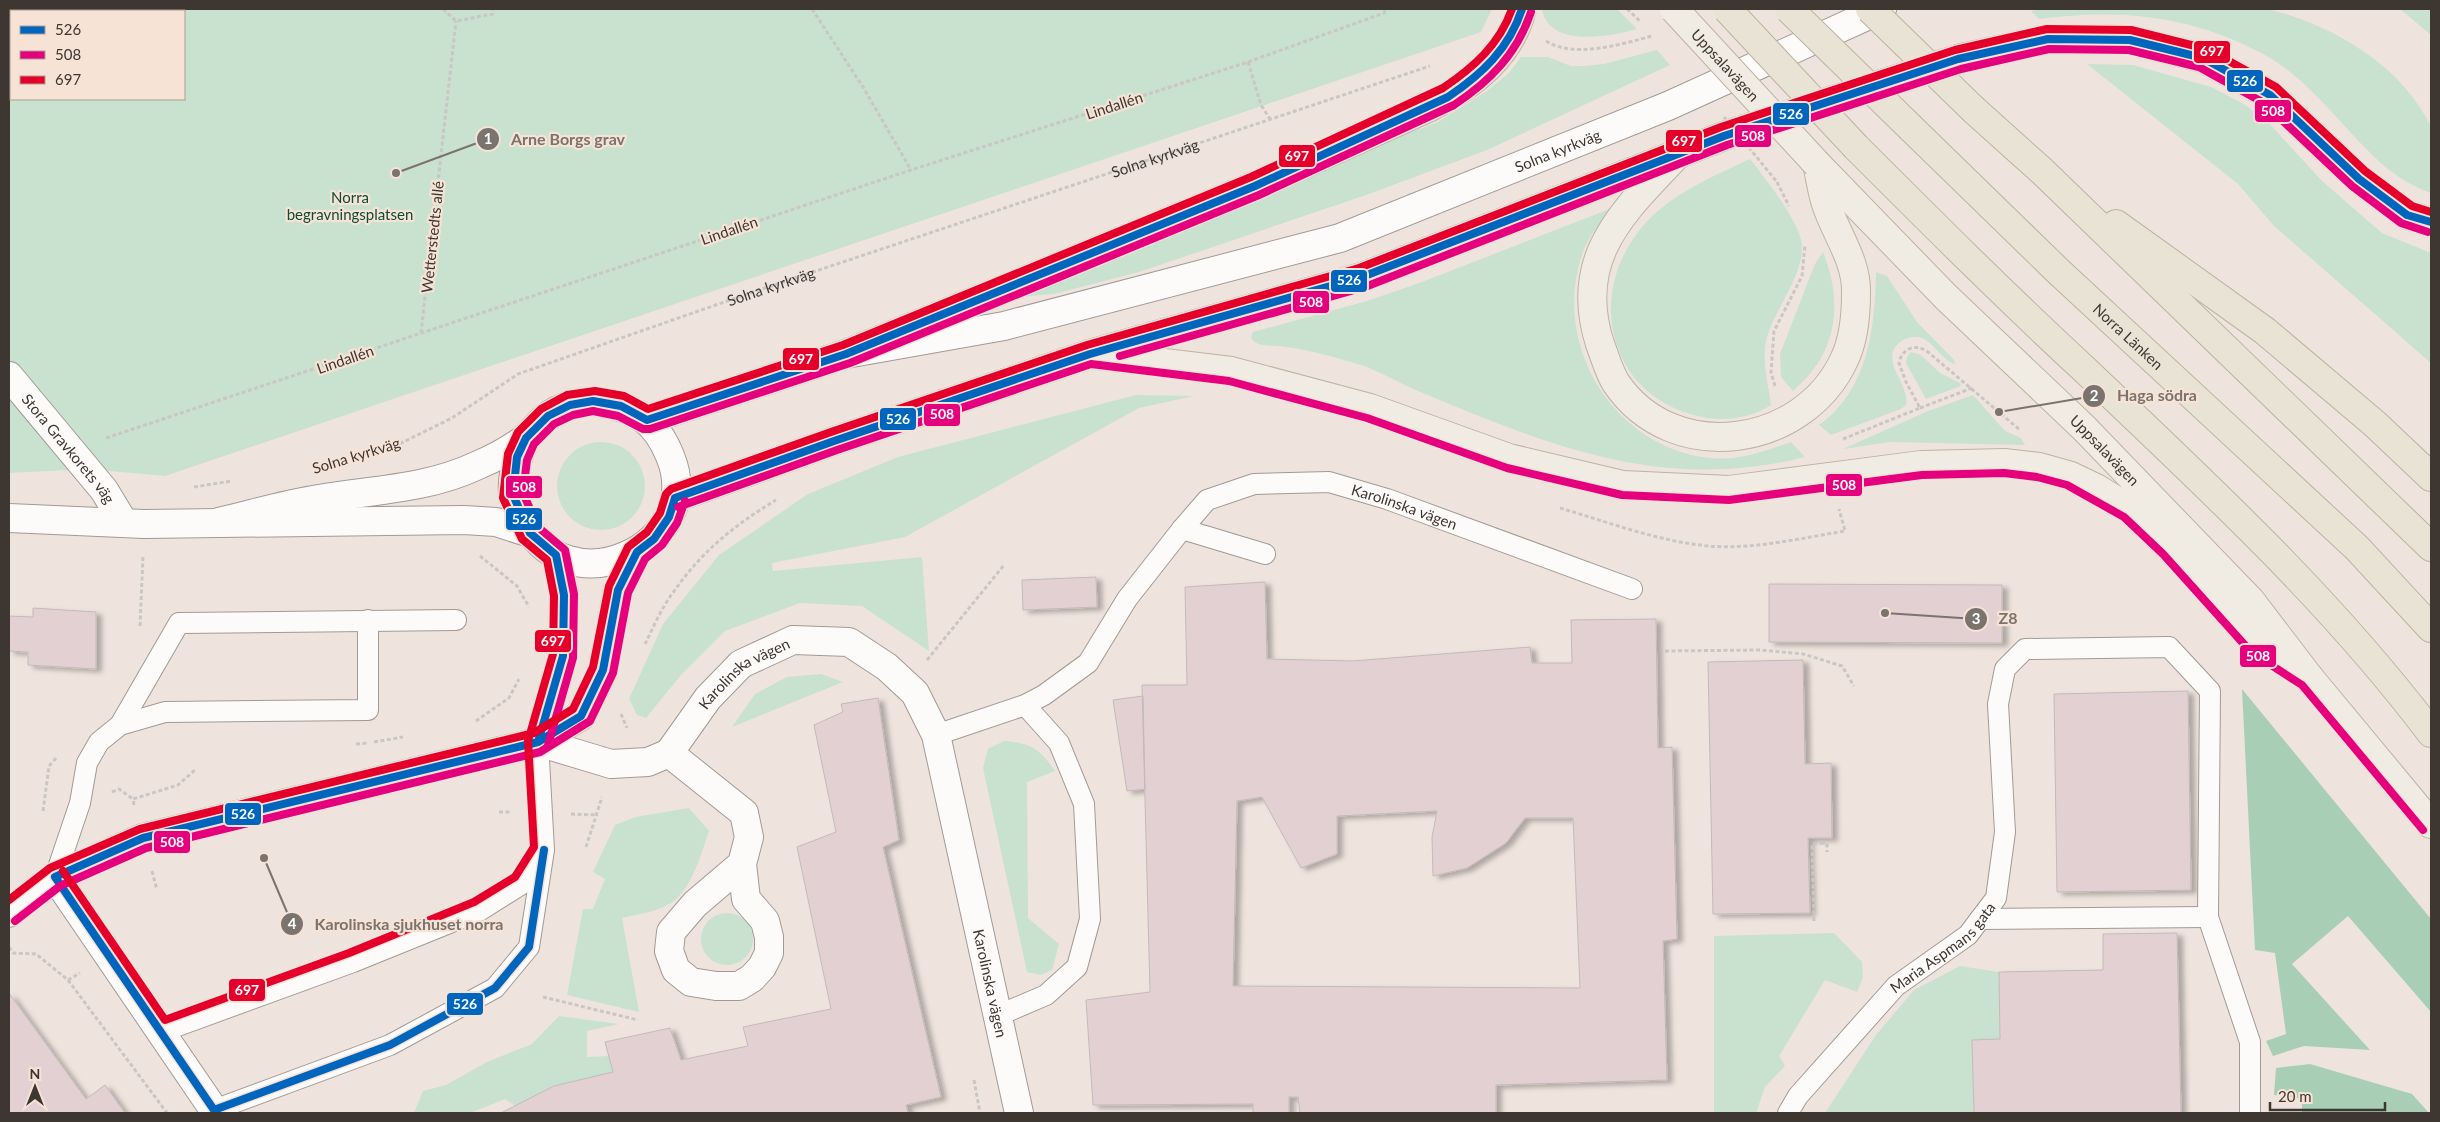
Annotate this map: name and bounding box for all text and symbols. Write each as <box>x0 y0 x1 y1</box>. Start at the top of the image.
legend <box>10 10 185 100</box>
text: 526 <box>55 20 81 38</box>
street label: Uppsalavägen <box>1688 25 1763 105</box>
line badge: 697 <box>2193 40 2231 64</box>
text: 697 <box>2200 42 2224 59</box>
text: 508 <box>55 45 81 63</box>
line badge: 526 <box>2226 69 2264 93</box>
text: 697 <box>55 70 81 88</box>
text: 526 <box>2233 72 2257 89</box>
street label: Lindallén <box>1083 87 1145 123</box>
line badge: 508 <box>2254 99 2292 123</box>
line badge: 526 <box>1772 102 1810 126</box>
text: 508 <box>2261 102 2285 119</box>
text: 526 <box>1779 105 1803 122</box>
callout: Arne Borgs grav <box>476 124 635 155</box>
line badge: 508 <box>1734 124 1772 148</box>
street label: Solna kyrkväg <box>1512 125 1603 176</box>
text: 508 <box>1741 127 1765 144</box>
text: 1 <box>484 129 492 147</box>
text: Arne Borgs grav <box>510 129 626 148</box>
line badge: 697 <box>1665 129 1703 153</box>
text: 697 <box>1672 132 1696 149</box>
street label: Solna kyrkväg <box>1109 135 1201 181</box>
line badge: 697 <box>1278 144 1316 168</box>
text: 697 <box>1285 147 1309 164</box>
street label: Wetterstedts allé <box>417 180 447 294</box>
park label: Norra begravningsplatsen <box>287 188 413 223</box>
street label: Lindallén <box>698 212 760 248</box>
street label: Solna kyrkväg <box>725 263 817 309</box>
line badge: 526 <box>1330 269 1368 293</box>
text: 526 <box>1337 271 1361 288</box>
line badge: 508 <box>1292 290 1330 314</box>
text: 508 <box>1299 293 1323 310</box>
street label: Norra Länken <box>2090 299 2167 373</box>
street label: Lindallén <box>314 341 376 377</box>
line badge: 697 <box>782 347 820 371</box>
text: 697 <box>789 350 813 367</box>
callout: Haga södra <box>2082 380 2207 411</box>
text: Haga södra <box>2117 385 2197 404</box>
text: 2 <box>2090 386 2099 404</box>
street label: Stora Gravkorets väg <box>19 390 119 507</box>
line badge: 508 <box>923 403 961 427</box>
text: 508 <box>930 405 954 422</box>
line badge: 526 <box>879 407 917 431</box>
text: 526 <box>886 410 910 427</box>
street label: Uppsalavägen <box>2067 411 2143 489</box>
street label: Solna kyrkväg <box>310 433 402 477</box>
line badge: 508 <box>1825 473 1863 497</box>
line badge: 508 <box>505 475 543 499</box>
text: 508 <box>1832 476 1856 493</box>
text: 508 <box>512 478 536 495</box>
street label: Karolinska vägen <box>1349 480 1460 533</box>
line badge: 526 <box>505 507 543 531</box>
text: 526 <box>512 510 536 527</box>
callout: Z8 <box>1964 603 2028 634</box>
text: Z8 <box>1999 608 2017 627</box>
text: 3 <box>1972 609 1980 627</box>
line badge: 697 <box>534 629 572 653</box>
text: 697 <box>541 632 565 649</box>
street label: Karolinska vägen <box>694 634 792 712</box>
line badge: 508 <box>2239 644 2277 668</box>
text: 508 <box>2246 647 2270 664</box>
line badge: 526 <box>224 802 262 826</box>
text: 526 <box>231 805 255 822</box>
line badge: 508 <box>153 830 191 854</box>
text: 508 <box>160 833 184 850</box>
street label: Maria Aspmans gata <box>1886 898 1999 996</box>
callout: Karolinska sjukhuset norra <box>279 908 513 939</box>
text: 4 <box>288 914 297 932</box>
text: Karolinska sjukhuset norra <box>315 914 503 933</box>
street label: Karolinska vägen <box>970 927 1011 1039</box>
line badge: 697 <box>228 978 266 1002</box>
text: 697 <box>235 981 259 998</box>
line badge: 526 <box>446 992 484 1016</box>
text: 526 <box>453 995 477 1012</box>
north arrow <box>10 1062 60 1112</box>
text: N <box>30 1065 40 1082</box>
scale bar <box>2270 1080 2385 1112</box>
text: 20 m <box>2278 1087 2312 1105</box>

